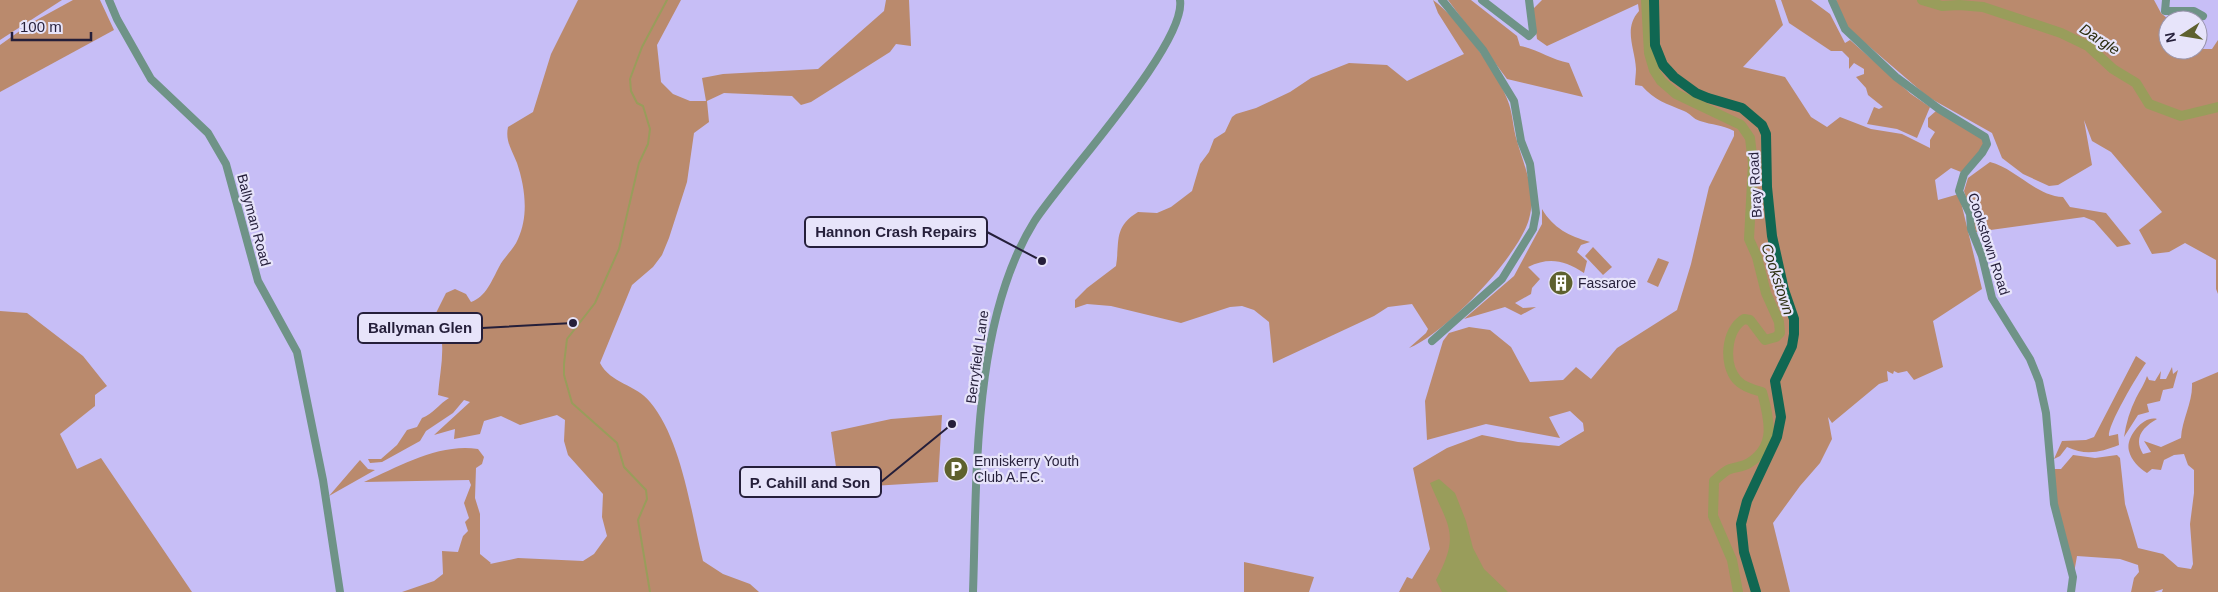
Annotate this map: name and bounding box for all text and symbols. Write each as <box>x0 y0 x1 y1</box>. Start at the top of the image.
scale bar <box>12 10 91 42</box>
north arrow <box>2158 10 2208 60</box>
text: 100 m <box>20 18 62 35</box>
water label: Dargle <box>2077 20 2123 58</box>
text: N <box>2161 31 2179 44</box>
street label: Bray Road <box>1745 152 1765 218</box>
street label: Ballyman Road <box>234 172 274 268</box>
street label: Cookstown Road <box>1965 191 2013 297</box>
callout: Hannon Crash Repairs <box>805 217 987 247</box>
text: Hannon Crash Repairs <box>815 223 977 240</box>
water label: Cookstown <box>1758 241 1798 317</box>
building icon: Fassaroe <box>1548 270 1574 296</box>
place label: Fassaroe <box>1578 275 1637 291</box>
street label: Berryfield Lane <box>963 309 992 405</box>
callout: Ballyman Glen <box>358 313 482 343</box>
text: Ballyman Glen <box>368 319 472 336</box>
place label: Enniskerry Youth Club A.F.C. <box>974 453 1079 485</box>
parking icon: Enniskerry Youth Club A.F.C. <box>943 456 969 482</box>
callout: P. Cahill and Son <box>740 467 881 497</box>
text: P. Cahill and Son <box>750 474 870 491</box>

